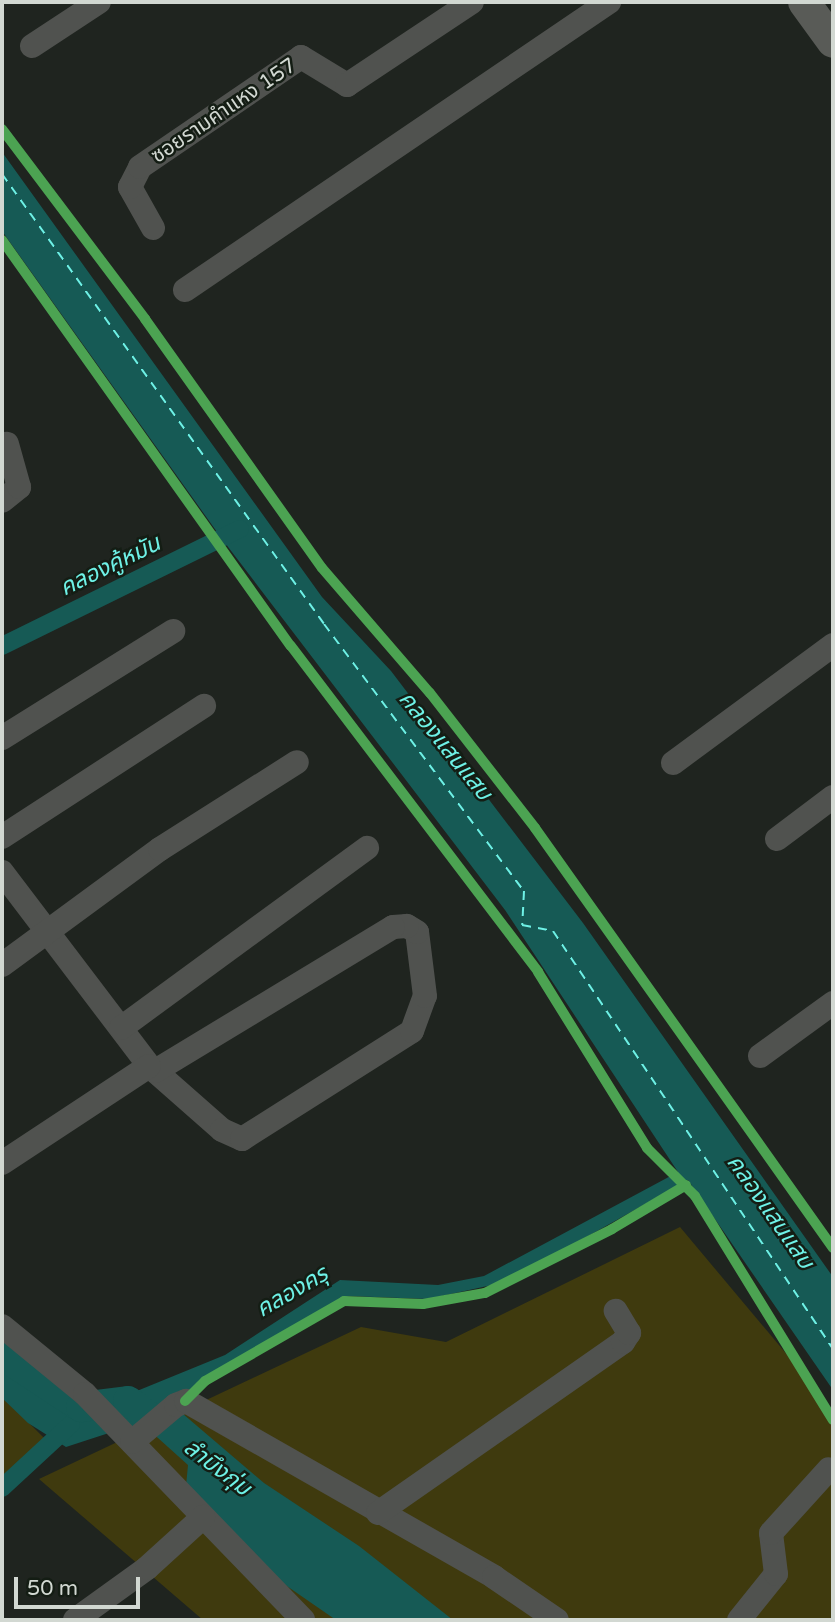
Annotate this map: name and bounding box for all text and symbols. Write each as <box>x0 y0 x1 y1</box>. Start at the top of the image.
street label: ซอยรามคำแหง 157 <box>147 53 301 169</box>
water label: คลองคู้หมัน <box>55 530 165 602</box>
water label: คลองแสนแสบ <box>392 686 498 806</box>
water label: คลองแสนแสบ <box>721 1150 819 1274</box>
water label: คลองครุ <box>251 1261 333 1323</box>
water label: ลำบึงกุ่ม <box>178 1434 256 1502</box>
scale bar <box>18 1562 144 1606</box>
text: 50 m <box>27 1576 78 1601</box>

